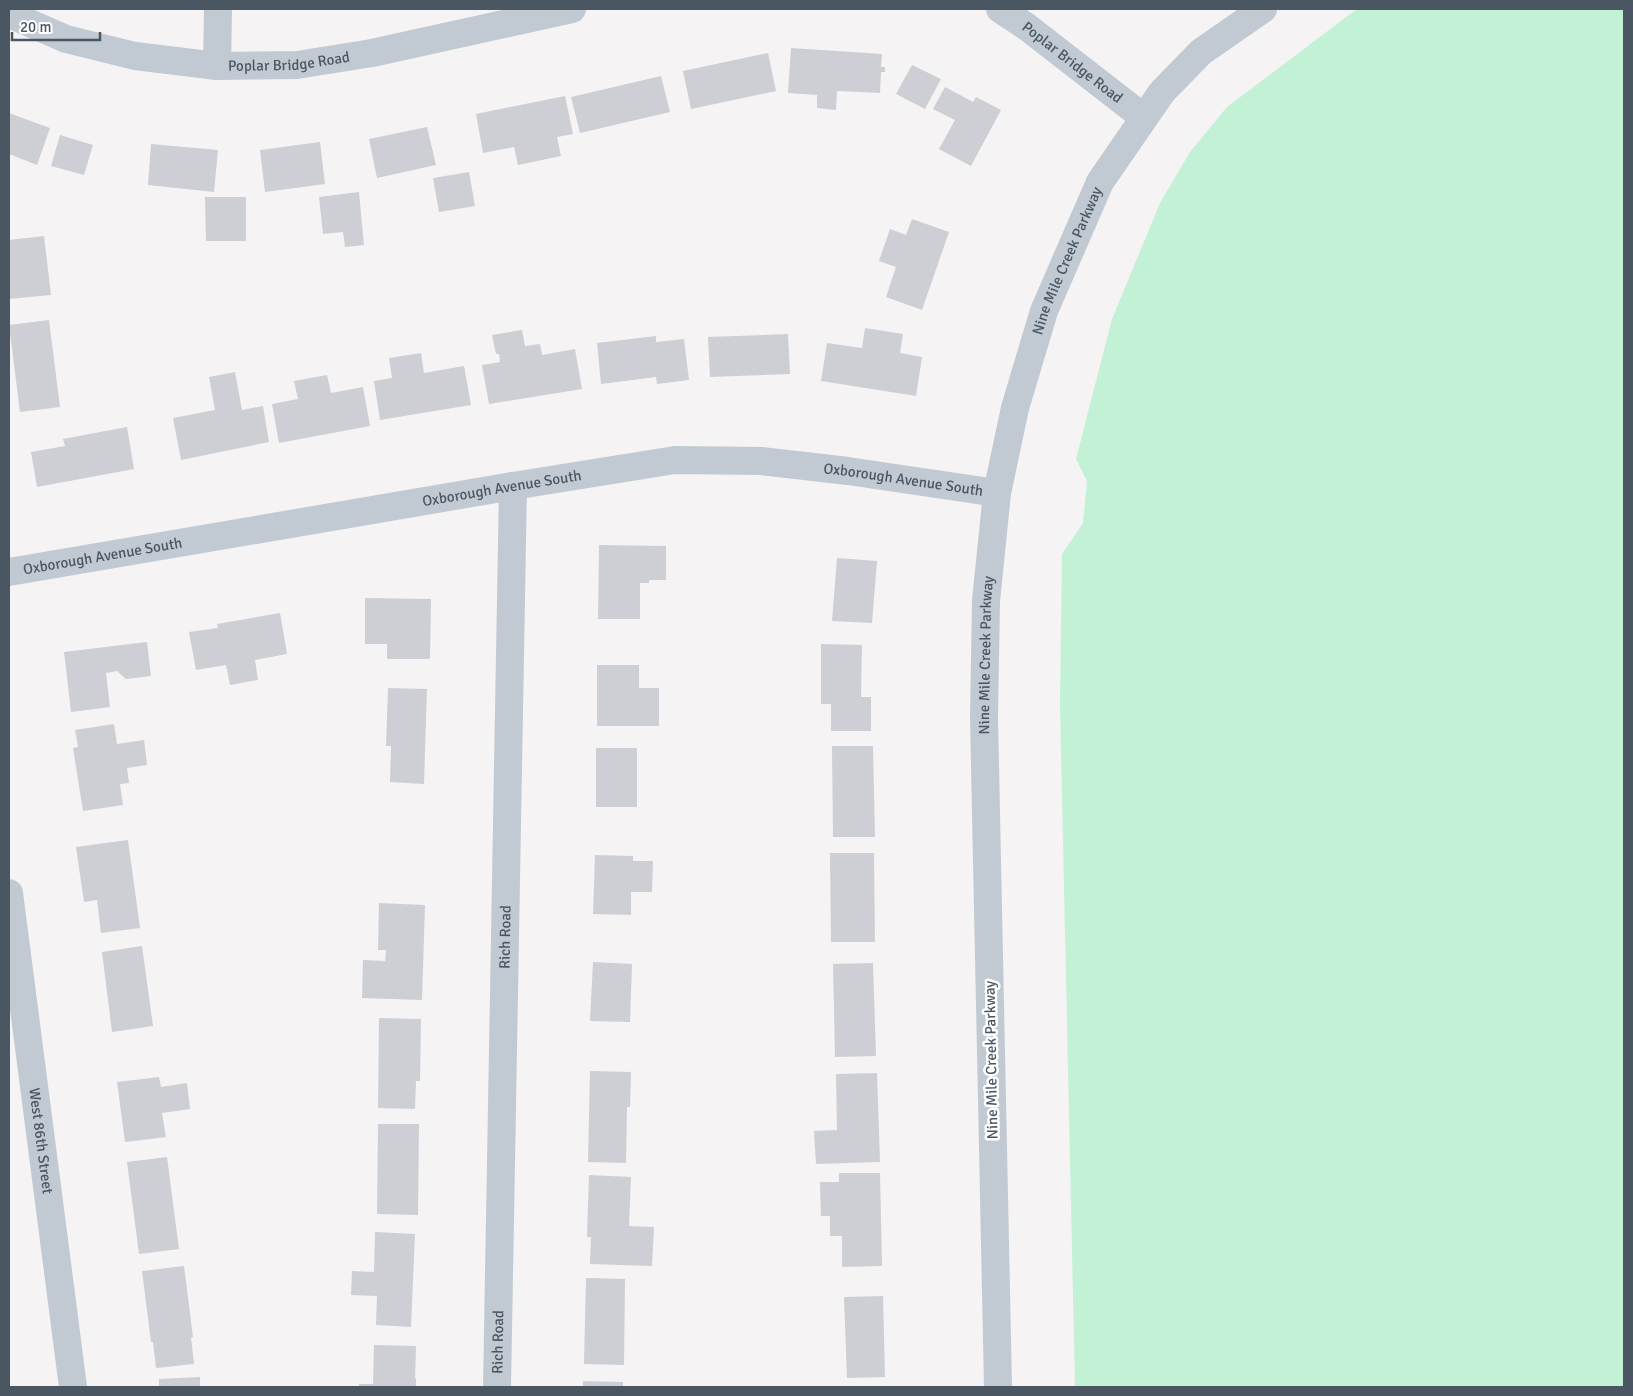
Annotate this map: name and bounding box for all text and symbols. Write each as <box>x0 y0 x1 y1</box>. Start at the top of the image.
scale bar <box>12 10 100 42</box>
text: 20 m <box>20 18 51 36</box>
street label: Poplar Bridge Road <box>1019 18 1126 107</box>
street label: Poplar Bridge Road <box>228 48 351 75</box>
street label: Nine Mile Creek Parkway <box>1028 184 1106 337</box>
street label: Oxborough Avenue South <box>823 459 984 500</box>
street label: Oxborough Avenue South <box>421 466 583 510</box>
street label: Oxborough Avenue South <box>22 534 184 578</box>
street label: Nine Mile Creek Parkway <box>975 575 998 735</box>
street label: Rich Road <box>495 905 515 969</box>
street label: Nine Mile Creek Parkway <box>981 981 1001 1139</box>
street label: West 86th Street <box>25 1087 57 1195</box>
street label: Rich Road <box>488 1310 507 1374</box>

